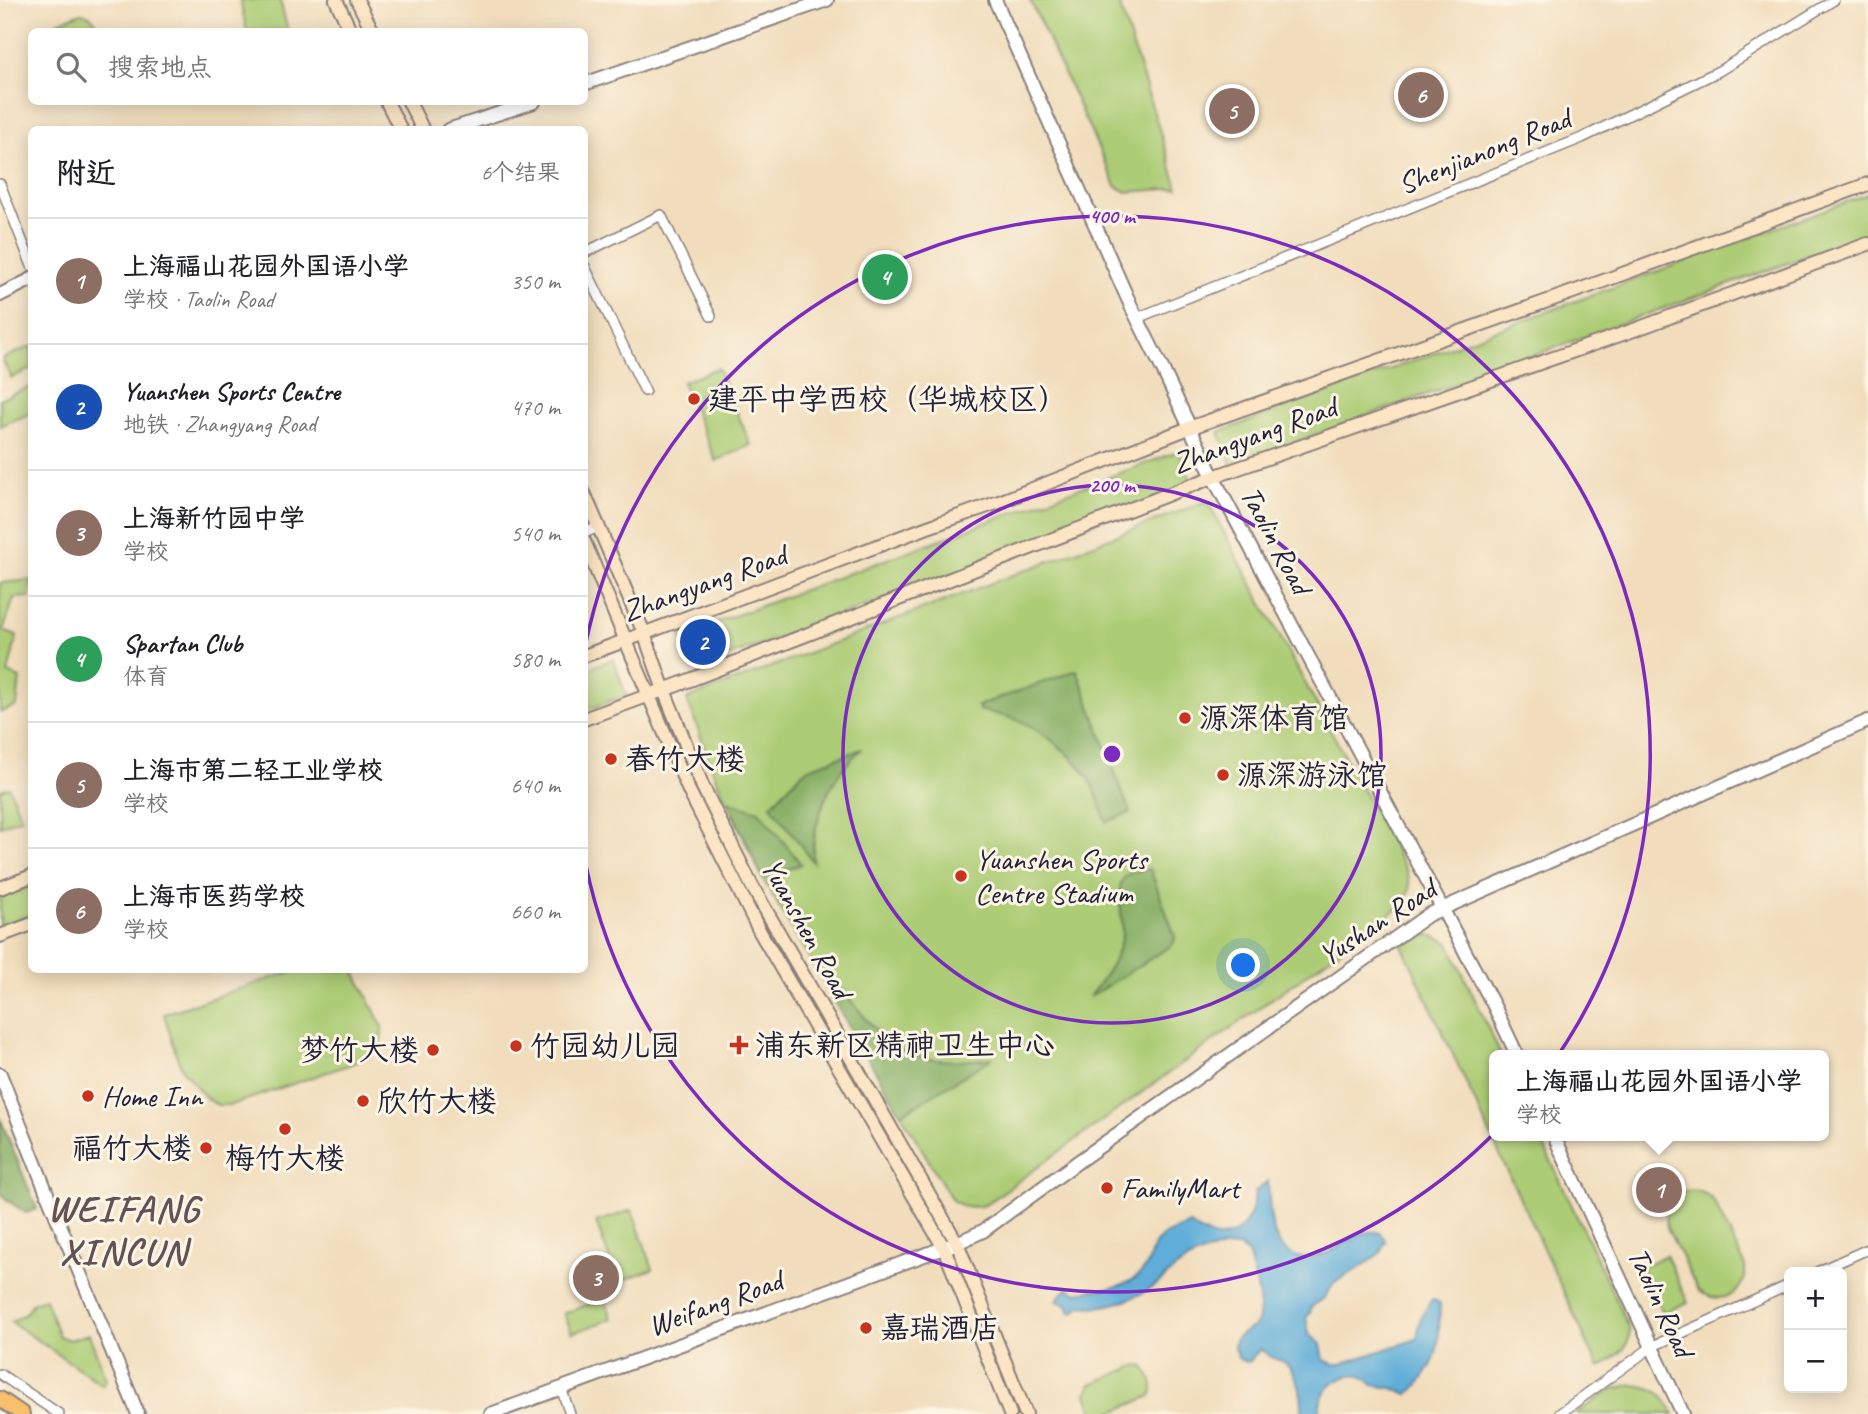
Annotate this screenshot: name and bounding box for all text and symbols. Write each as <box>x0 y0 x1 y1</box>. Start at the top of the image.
search box <box>28 28 588 105</box>
icon: search <box>52 48 90 86</box>
text: 搜索地点 <box>108 51 212 84</box>
pin: 6 <box>1398 69 1444 121</box>
pin: 5 <box>1209 85 1255 137</box>
street label: Shenjianong Road <box>1392 98 1580 203</box>
text: 附近 <box>56 154 116 192</box>
text: 6个结果 <box>481 158 560 187</box>
text: 400 m <box>1089 203 1137 229</box>
text: 上海福山花园外国语小学 <box>123 250 409 283</box>
pin: 4 <box>862 251 908 303</box>
text: 1 <box>74 267 84 296</box>
text: 350 m <box>511 267 560 296</box>
text: 学校 · Taolin Road <box>123 285 274 314</box>
text: Yuanshen Sports Centre <box>123 375 340 408</box>
place label: 建平中学西校（华城校区） <box>708 380 1068 418</box>
street label: Zhangyang Road <box>1167 386 1345 482</box>
marker: 建平中学西校（华城校区） <box>686 391 702 407</box>
text: 2 <box>74 393 84 422</box>
text: 470 m <box>511 393 560 422</box>
text: 地铁 · Zhangyang Road <box>123 410 316 439</box>
text: 200 m <box>1089 472 1137 498</box>
street label: Taolin Road <box>1232 480 1322 604</box>
text: 上海新竹园中学 <box>123 502 305 535</box>
text: 3 <box>74 519 84 548</box>
text: 540 m <box>511 519 560 548</box>
street label: Zhangyang Road <box>617 534 795 630</box>
text: 学校 <box>123 537 169 566</box>
pin: 2 <box>680 616 726 668</box>
text: Spartan Club <box>123 627 242 660</box>
text: 4 <box>74 645 84 674</box>
text: 580 m <box>511 645 560 674</box>
text: 体育 <box>123 662 169 691</box>
place label: 源深体育馆 <box>1199 699 1349 737</box>
marker: 源深体育馆 <box>1177 710 1193 726</box>
place label: 春竹大楼 <box>625 740 745 778</box>
centre of rings <box>1100 742 1124 766</box>
marker: 春竹大楼 <box>603 751 619 767</box>
text: 上海市第二轻工业学校 <box>123 754 383 787</box>
place label: 源深游泳馆 <box>1237 756 1387 794</box>
marker: 源深游泳馆 <box>1215 767 1231 783</box>
text: 5 <box>74 771 84 800</box>
text: 640 m <box>511 771 560 800</box>
text: 学校 <box>123 789 169 818</box>
place label: Yuanshen Sports Centre Stadium <box>975 840 1150 912</box>
street label: Yuanshen Road <box>753 851 863 1008</box>
marker: Yuanshen Sports Centre Stadium <box>953 868 969 884</box>
street label: Yushan Road <box>1311 868 1446 974</box>
text: 上海市医药学校 <box>123 880 305 913</box>
text: 6 <box>74 897 84 926</box>
text: 660 m <box>511 897 560 926</box>
text: 学校 <box>123 915 169 944</box>
your location <box>1226 948 1260 982</box>
place label: 浦东新区精神卫生中心 <box>755 1026 1055 1064</box>
place label: 竹园幼儿园 <box>530 1027 680 1065</box>
place label: 梦竹大楼 <box>299 1031 419 1069</box>
marker: 浦东新区精神卫生中心 <box>729 1035 749 1055</box>
marker: 竹园幼儿园 <box>508 1038 524 1054</box>
marker: 梦竹大楼 <box>425 1042 441 1058</box>
popup <box>1489 1050 1829 1141</box>
text: 上海福山花园外国语小学 <box>1516 1065 1802 1098</box>
place label: Home Inn <box>102 1077 204 1115</box>
place label: 欣竹大楼 <box>377 1082 497 1120</box>
marker: Home Inn <box>80 1088 96 1104</box>
marker: 欣竹大楼 <box>355 1093 371 1109</box>
text: 学校 <box>1516 1100 1562 1129</box>
marker: 梅竹大楼 <box>277 1121 293 1137</box>
place label: 福竹大楼 <box>72 1129 192 1167</box>
place label: 梅竹大楼 <box>225 1139 345 1177</box>
marker: 福竹大楼 <box>198 1140 214 1156</box>
pin: 1 <box>1636 1164 1682 1216</box>
place label: FamilyMart <box>1121 1169 1242 1207</box>
marker: FamilyMart <box>1099 1180 1115 1196</box>
district label: WEIFANG XINCUN <box>48 1185 203 1275</box>
street label: Taolin Road <box>1619 1241 1705 1367</box>
pin: 3 <box>573 1252 619 1304</box>
street label: Weifang Road <box>643 1260 791 1345</box>
map controls <box>1784 1267 1847 1393</box>
button: + <box>1784 1267 1847 1330</box>
place label: 嘉瑞酒店 <box>880 1309 1000 1347</box>
marker: 嘉瑞酒店 <box>858 1320 874 1336</box>
button: − <box>1784 1330 1847 1393</box>

